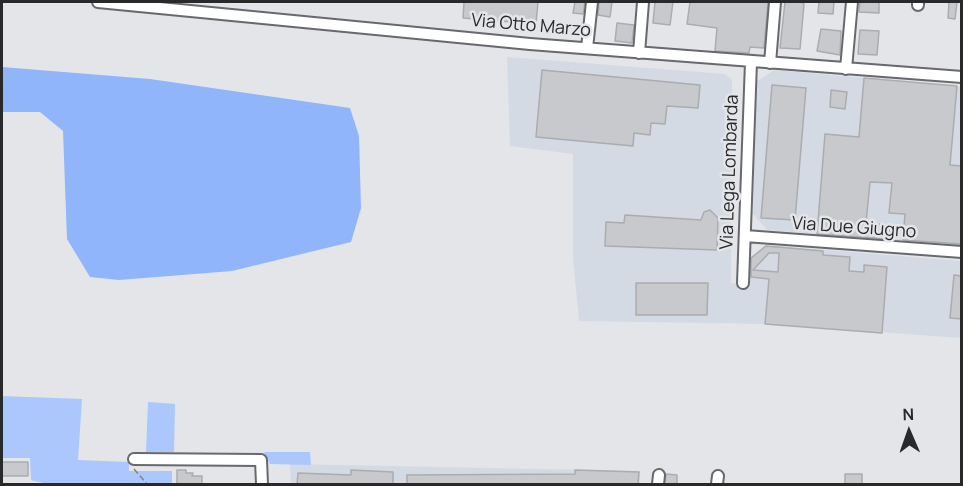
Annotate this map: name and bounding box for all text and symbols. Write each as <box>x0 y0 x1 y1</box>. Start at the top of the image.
street label: Via Otto Marzo <box>470 10 592 42</box>
street label: Via Lega Lombarda <box>717 94 743 250</box>
street label: Via Due Giugno <box>791 213 917 243</box>
north arrow <box>879 402 939 462</box>
text: N <box>902 403 915 425</box>

